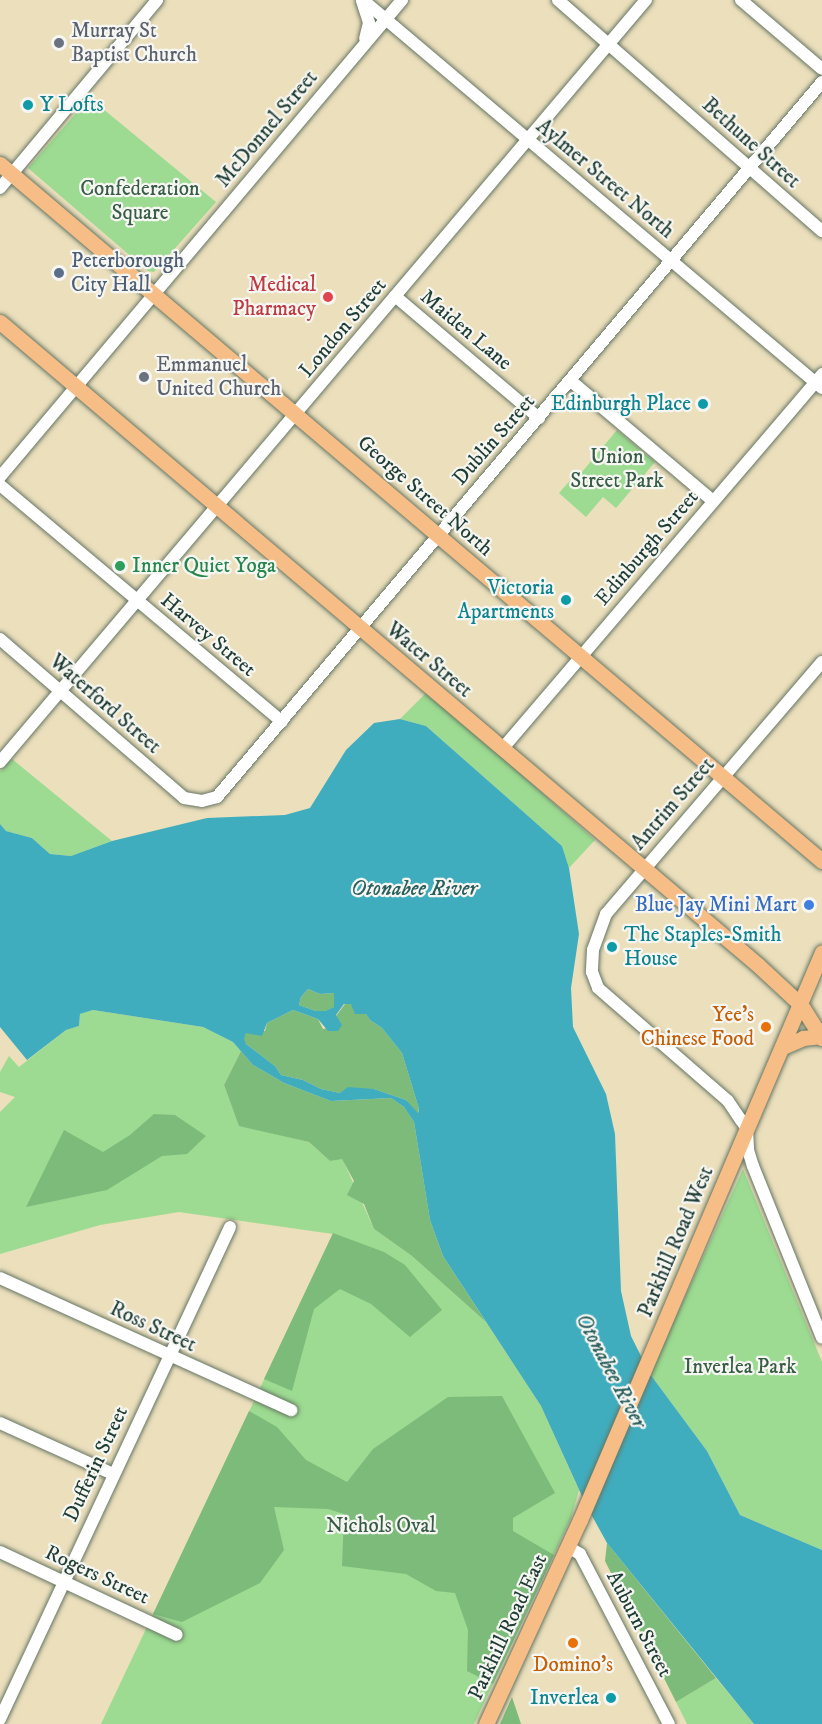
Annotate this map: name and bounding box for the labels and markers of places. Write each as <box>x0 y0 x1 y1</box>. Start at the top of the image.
place label: Murray St Baptist Church <box>71 18 197 68</box>
marker: Murray St Baptist Church <box>52 36 66 50</box>
place label: Y Lofts <box>40 92 103 118</box>
marker: Y Lofts <box>21 98 35 112</box>
place label: Peterborough City Hall <box>71 248 184 298</box>
marker: Peterborough City Hall <box>52 266 66 280</box>
place label: Medical Pharmacy <box>232 272 316 322</box>
marker: Medical Pharmacy <box>321 290 335 304</box>
place label: Emmanuel United Church <box>156 352 281 402</box>
marker: Emmanuel United Church <box>137 370 151 384</box>
place label: Edinburgh Place <box>551 391 691 417</box>
marker: Edinburgh Place <box>696 397 710 411</box>
place label: Inner Quiet Yoga <box>132 553 276 579</box>
marker: Inner Quiet Yoga <box>113 559 127 573</box>
place label: Victoria Apartments <box>458 575 554 625</box>
marker: Victoria Apartments <box>559 593 573 607</box>
place label: Blue Jay Mini Mart <box>635 892 797 918</box>
marker: Blue Jay Mini Mart <box>802 898 816 912</box>
place label: The Staples-Smith House <box>624 922 781 972</box>
marker: The Staples-Smith House <box>605 940 619 954</box>
place label: Yee's Chinese Food <box>641 1002 754 1052</box>
marker: Yee's Chinese Food <box>759 1020 773 1034</box>
marker: Domino's <box>566 1636 580 1650</box>
place label: Domino's <box>533 1652 613 1678</box>
place label: Inverlea <box>530 1685 599 1711</box>
marker: Inverlea <box>604 1691 618 1705</box>

